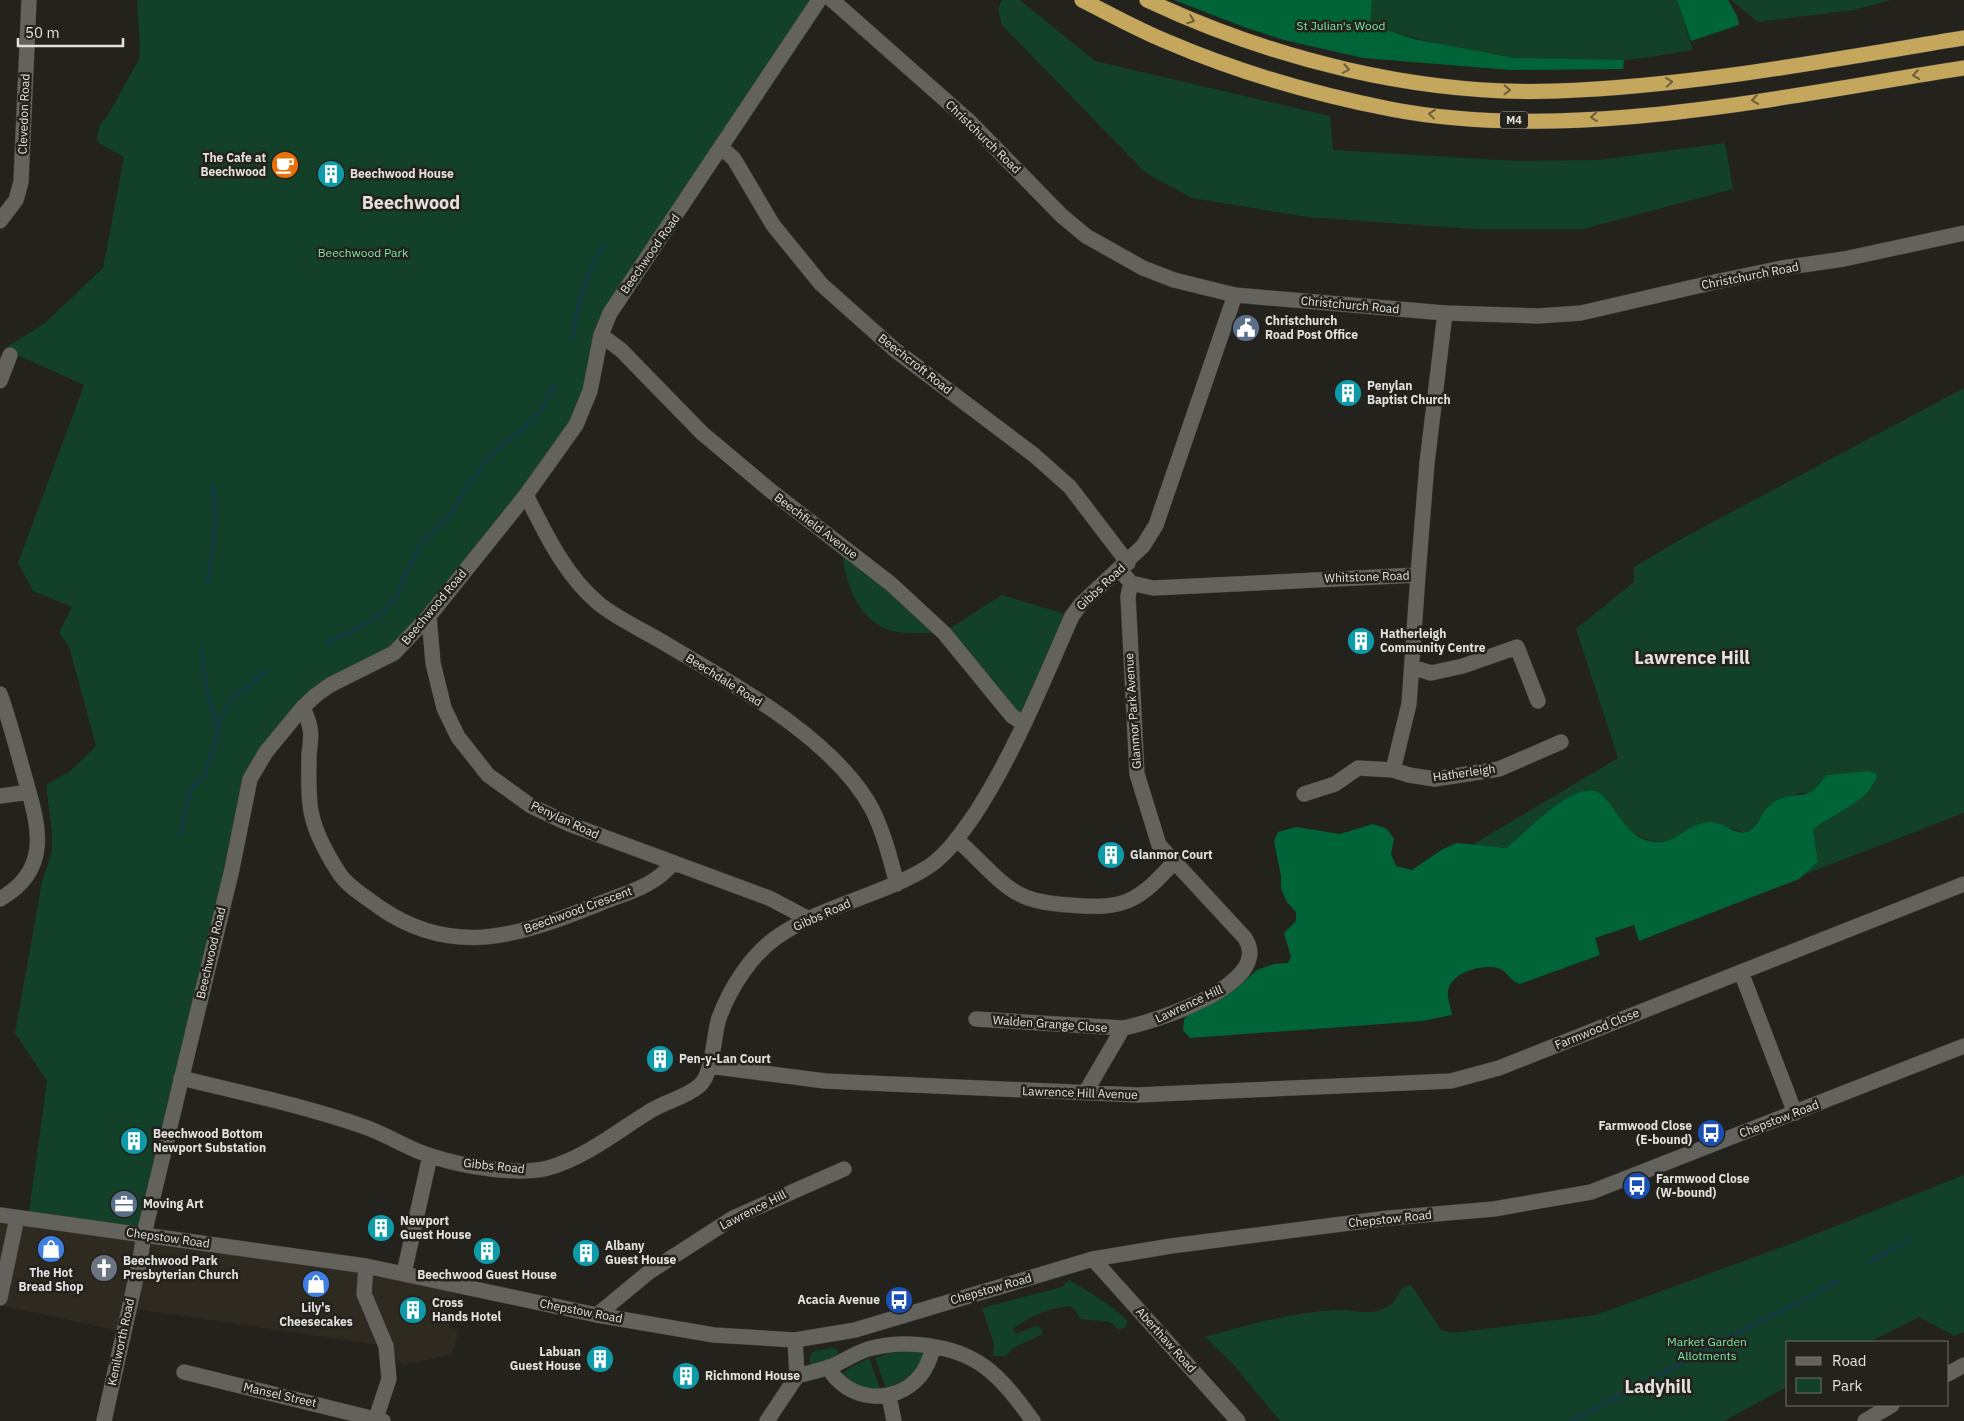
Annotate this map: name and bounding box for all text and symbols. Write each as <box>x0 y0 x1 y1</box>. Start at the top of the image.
one-way arrow <box>1187 14 1195 24</box>
scale bar <box>18 15 122 47</box>
park label: St Julian's Wood <box>1297 18 1385 33</box>
text: 50 m <box>25 23 60 42</box>
one-way arrow <box>1342 63 1350 74</box>
one-way arrow <box>1911 70 1920 80</box>
street label: Clevedon Road <box>15 73 32 154</box>
one-way arrow <box>1665 77 1673 88</box>
one-way arrow <box>1503 84 1511 95</box>
one-way arrow <box>1751 94 1759 105</box>
street label: Christchurch Road <box>943 97 1024 176</box>
one-way arrow <box>1427 109 1435 120</box>
road number: M4 <box>1500 112 1528 128</box>
one-way arrow <box>1589 112 1597 123</box>
place label: The Cafe at Beechwood <box>200 150 266 179</box>
cafe icon: The Cafe at Beechwood <box>270 150 300 180</box>
building icon: Beechwood House <box>316 159 346 189</box>
place label: Beechwood House <box>350 166 454 181</box>
district label: Beechwood <box>362 191 460 214</box>
street label: Beechwood Road <box>617 211 683 296</box>
park label: Beechwood Park <box>318 245 409 260</box>
street label: Christchurch Road <box>1700 259 1800 292</box>
street label: Christchurch Road <box>1300 293 1400 316</box>
public building icon: Christchurch Road Post Office <box>1231 313 1261 343</box>
place label: Christchurch Road Post Office <box>1265 313 1358 342</box>
street label: Beechcroft Road <box>875 330 955 397</box>
building icon: Penylan Baptist Church <box>1333 378 1363 408</box>
place label: Penylan Baptist Church <box>1367 378 1451 407</box>
street label: Beechfield Avenue <box>772 489 861 562</box>
street label: Gibbs Road <box>1073 560 1128 613</box>
street label: Beechwood Road <box>398 566 470 647</box>
street label: Whitstone Road <box>1324 568 1410 585</box>
building icon: Hatherleigh Community Centre <box>1346 626 1376 656</box>
place label: Hatherleigh Community Centre <box>1380 626 1486 655</box>
district label: Lawrence Hill <box>1634 646 1750 669</box>
street label: Beechdale Road <box>683 650 765 709</box>
street label: Glanmor Park Avenue <box>1121 652 1144 770</box>
street label: Hatherleigh <box>1432 761 1496 784</box>
street label: Penylan Road <box>529 797 602 842</box>
building icon: Glanmor Court <box>1096 840 1126 870</box>
place label: Glanmor Court <box>1130 847 1213 862</box>
street label: Beechwood Crescent <box>522 883 634 936</box>
street label: Gibbs Road <box>791 895 853 934</box>
street label: Beechwood Road <box>193 906 228 1000</box>
street label: Lawrence Hill <box>1153 981 1225 1026</box>
street label: Farmwood Close <box>1552 1005 1642 1052</box>
street label: Walden Grange Close <box>992 1012 1108 1035</box>
building icon: Pen-y-Lan Court <box>645 1044 675 1074</box>
place label: Pen-y-Lan Court <box>679 1051 771 1066</box>
street label: Lawrence Hill Avenue <box>1022 1083 1138 1102</box>
street label: Chepstow Road <box>1737 1096 1821 1141</box>
place label: Farmwood Close (E-bound) <box>1598 1118 1692 1147</box>
bus stop icon: Farmwood Close (E-bound) <box>1696 1118 1726 1148</box>
building icon: Beechwood Bottom Newport Substation <box>119 1126 149 1156</box>
place label: Beechwood Bottom Newport Substation <box>153 1126 266 1155</box>
street label: Gibbs Road <box>463 1155 525 1176</box>
bus stop icon: Farmwood Close (W-bound) <box>1622 1171 1652 1201</box>
place label: Farmwood Close (W-bound) <box>1656 1171 1750 1200</box>
street label: Lawrence Hill <box>717 1186 789 1233</box>
office icon: Moving Art <box>109 1189 139 1219</box>
place label: Moving Art <box>143 1196 204 1211</box>
street label: Chepstow Road <box>1347 1207 1433 1230</box>
building icon: Newport Guest House <box>366 1213 396 1243</box>
place label: Newport Guest House <box>400 1213 472 1242</box>
street label: Chepstow Road <box>125 1224 211 1251</box>
shop icon: The Hot Bread Shop <box>36 1234 66 1264</box>
building icon: Beechwood Guest House <box>472 1236 502 1266</box>
building icon: Albany Guest House <box>571 1238 601 1268</box>
place label: Albany Guest House <box>605 1238 677 1267</box>
church icon: Beechwood Park Presbyterian Church <box>89 1253 119 1283</box>
place label: Beechwood Park Presbyterian Church <box>123 1253 239 1282</box>
place label: The Hot Bread Shop <box>18 1265 84 1294</box>
place label: Beechwood Guest House <box>417 1267 557 1282</box>
shop icon: Lily's Cheesecakes <box>301 1269 331 1299</box>
street label: Chepstow Road <box>948 1270 1033 1307</box>
bus stop icon: Acacia Avenue <box>884 1285 914 1315</box>
place label: Acacia Avenue <box>797 1292 880 1307</box>
building icon: Cross Hands Hotel <box>398 1295 428 1325</box>
place label: Cross Hands Hotel <box>432 1295 502 1324</box>
street label: Chepstow Road <box>538 1295 624 1326</box>
street label: Kenilworth Road <box>104 1297 137 1387</box>
place label: Lily's Cheesecakes <box>279 1300 353 1329</box>
street label: Aberthaw Road <box>1133 1304 1200 1375</box>
park label: Market Garden Allotments <box>1667 1334 1747 1363</box>
legend <box>1786 1341 1949 1406</box>
place label: Labuan Guest House <box>510 1344 581 1373</box>
building icon: Labuan Guest House <box>585 1344 615 1374</box>
text: Road <box>1832 1351 1867 1370</box>
building icon: Richmond House <box>671 1361 701 1391</box>
place label: Richmond House <box>705 1368 800 1383</box>
district label: Ladyhill <box>1624 1375 1692 1398</box>
text: Park <box>1832 1376 1862 1395</box>
street label: Mansel Street <box>242 1379 318 1410</box>

